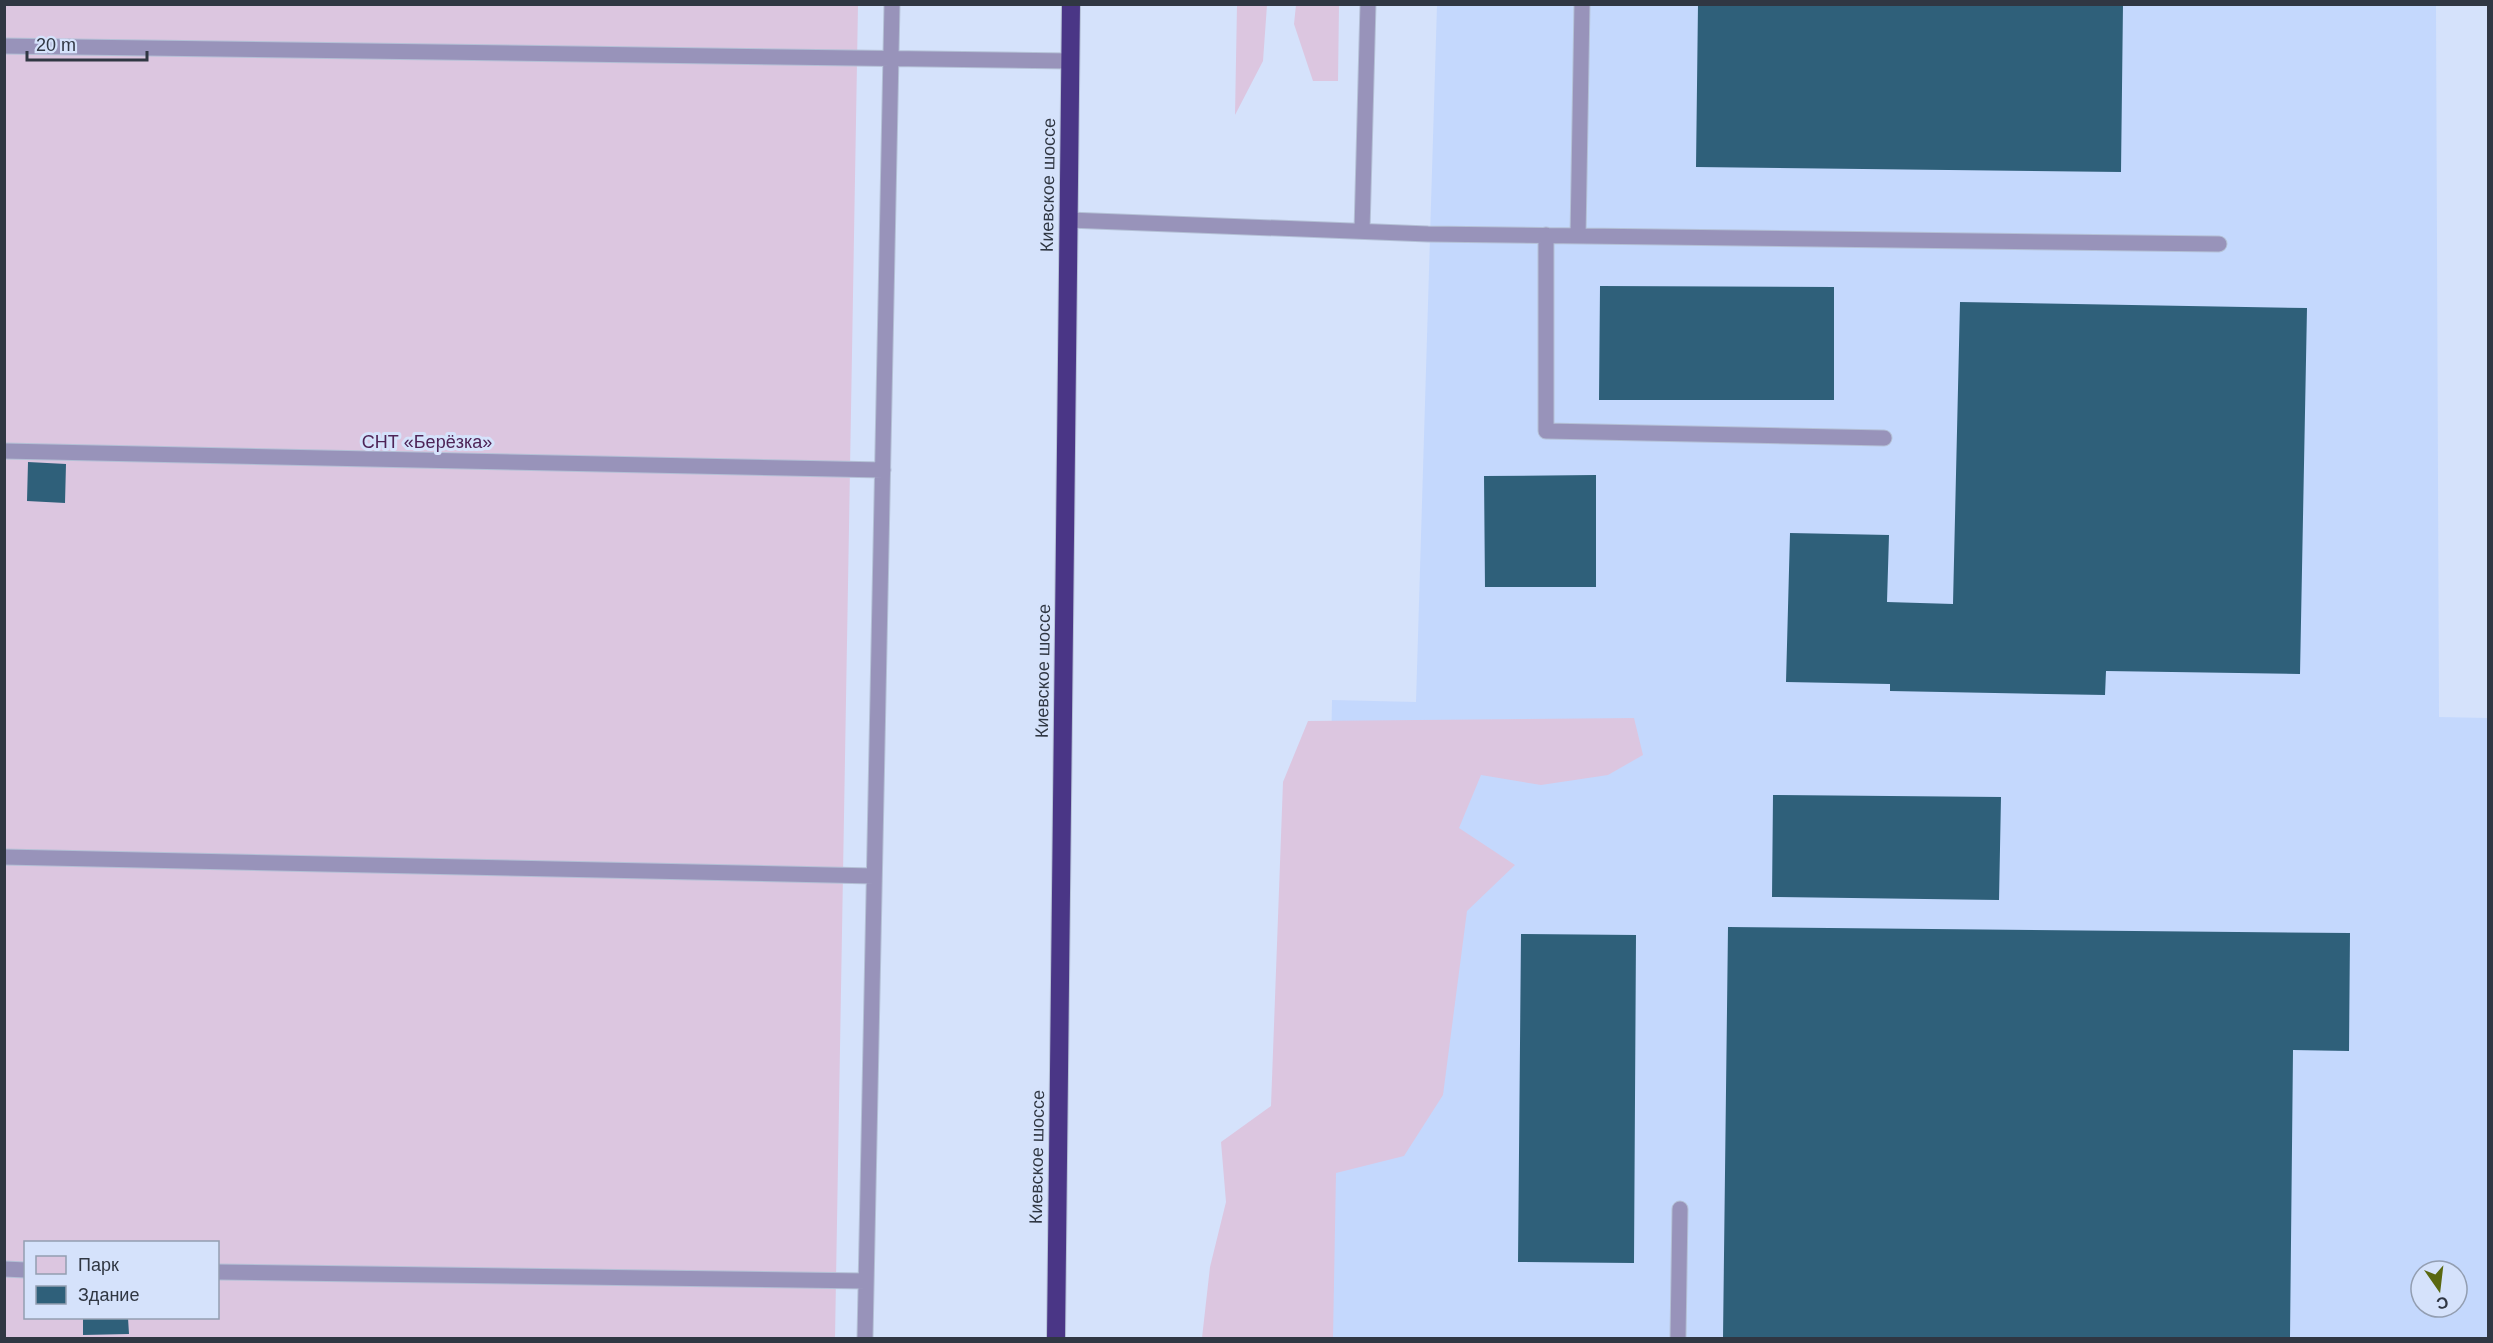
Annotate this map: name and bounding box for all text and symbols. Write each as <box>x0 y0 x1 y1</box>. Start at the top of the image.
scale bar <box>27 24 147 62</box>
text: 20 m <box>36 35 76 55</box>
street label: Киевское шоссе <box>1037 118 1059 252</box>
park label: СНТ «Берёзка» <box>362 432 492 452</box>
street label: Киевское шоссе <box>1032 604 1054 738</box>
street label: Киевское шоссе <box>1026 1090 1048 1224</box>
legend <box>24 1241 219 1319</box>
text: Парк <box>78 1255 119 1275</box>
north arrow <box>2409 1259 2469 1319</box>
text: Здание <box>78 1285 139 1305</box>
text: С <box>2434 1293 2450 1313</box>

